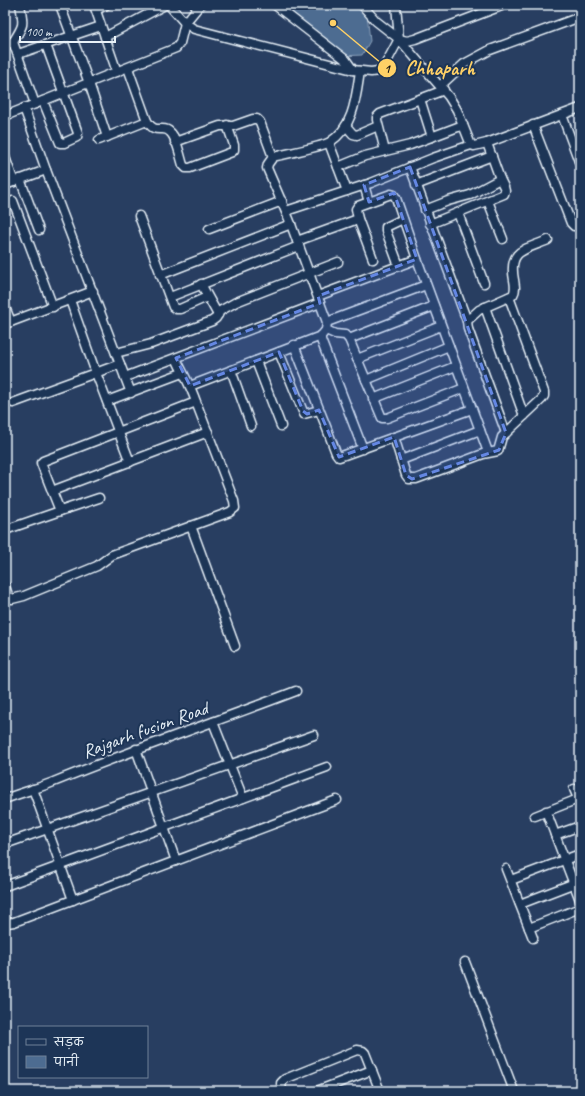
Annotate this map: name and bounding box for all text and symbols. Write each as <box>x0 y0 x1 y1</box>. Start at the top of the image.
scale bar <box>20 18 115 44</box>
text: 100 m <box>26 24 53 40</box>
callout: Chhaparh <box>377 52 482 84</box>
text: Chhaparh <box>405 56 475 81</box>
text: 1 <box>384 61 391 77</box>
street label: Rajgarh fusion Road <box>79 695 214 764</box>
legend <box>18 1026 148 1078</box>
text: सड़क <box>53 1034 85 1050</box>
text: पानी <box>53 1053 79 1070</box>

